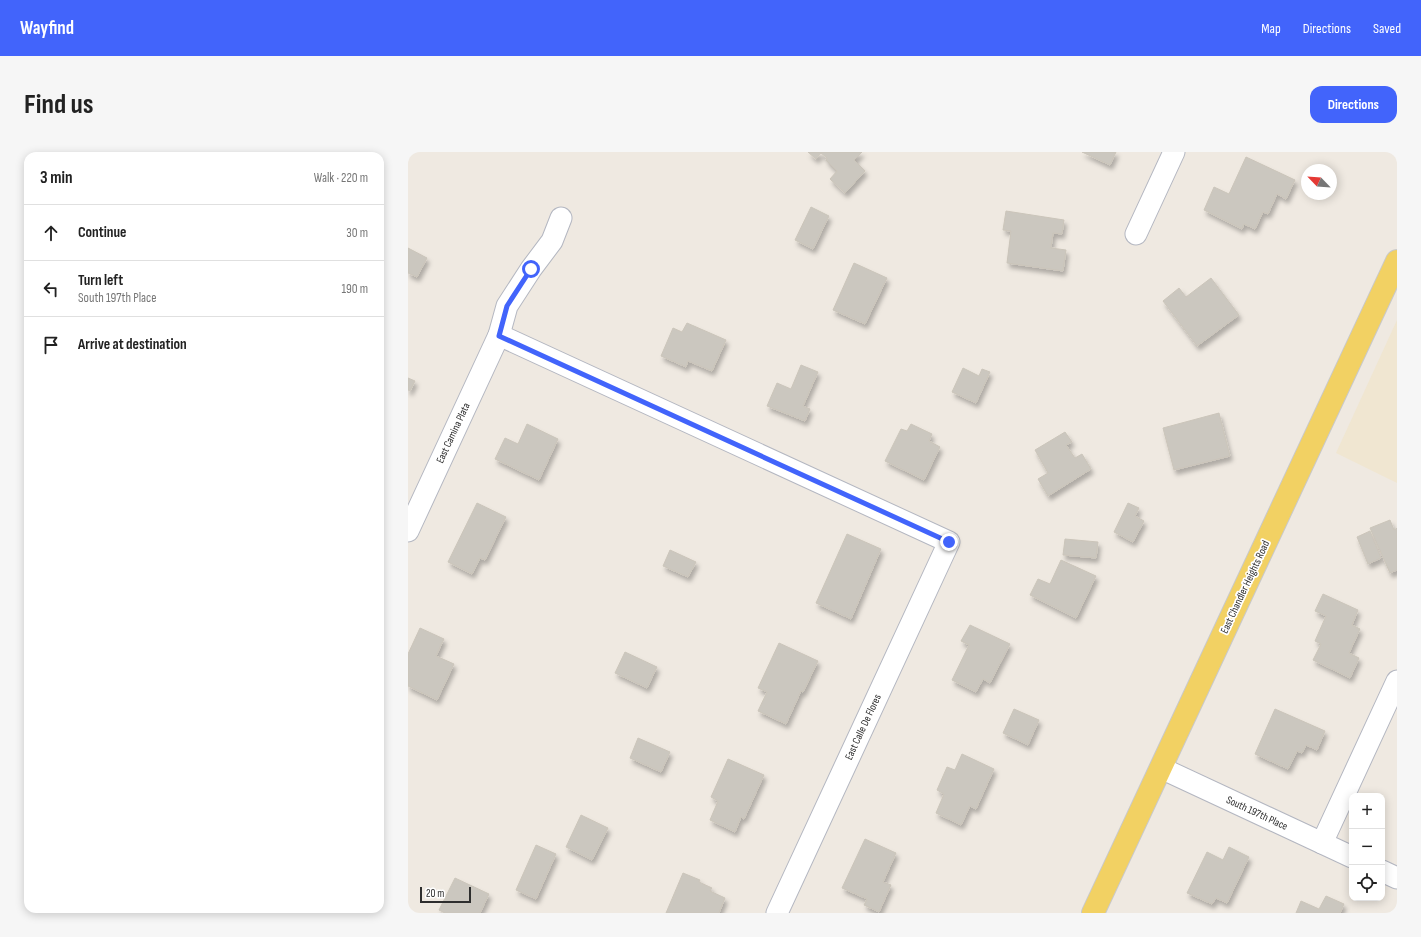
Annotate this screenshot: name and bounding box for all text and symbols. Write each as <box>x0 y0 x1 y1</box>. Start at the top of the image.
text: Wayfind <box>20 17 74 40</box>
text: Map <box>1261 20 1281 37</box>
text: Directions <box>1303 20 1351 37</box>
text: Saved <box>1373 20 1401 37</box>
button: Directions <box>1310 86 1397 123</box>
text: Find us <box>24 88 93 121</box>
north arrow <box>1301 164 1337 200</box>
text: 3 min <box>40 168 73 188</box>
text: Walk · 220 m <box>314 170 368 186</box>
icon: ahead <box>40 222 62 244</box>
text: Continue <box>78 223 127 242</box>
text: 30 m <box>346 225 368 241</box>
route start <box>522 260 540 278</box>
text: Turn left <box>78 271 123 290</box>
icon: left <box>40 278 62 300</box>
text: 190 m <box>341 281 368 297</box>
text: South 197th Place <box>78 290 157 306</box>
icon: arrive <box>40 334 62 356</box>
text: Arrive at destination <box>78 335 187 354</box>
street label: East Camina Plata <box>433 401 473 465</box>
route end <box>940 533 958 551</box>
street label: East Chandler Heights Road <box>1218 538 1272 636</box>
street label: East Calle De Flores <box>842 692 884 762</box>
street label: South 197th Place <box>1224 793 1290 833</box>
map controls <box>1349 793 1385 901</box>
button: + <box>1349 793 1385 829</box>
button: − <box>1349 829 1385 865</box>
button: locate <box>1349 865 1385 901</box>
scale bar <box>420 885 471 904</box>
text: 20 m <box>426 887 444 900</box>

